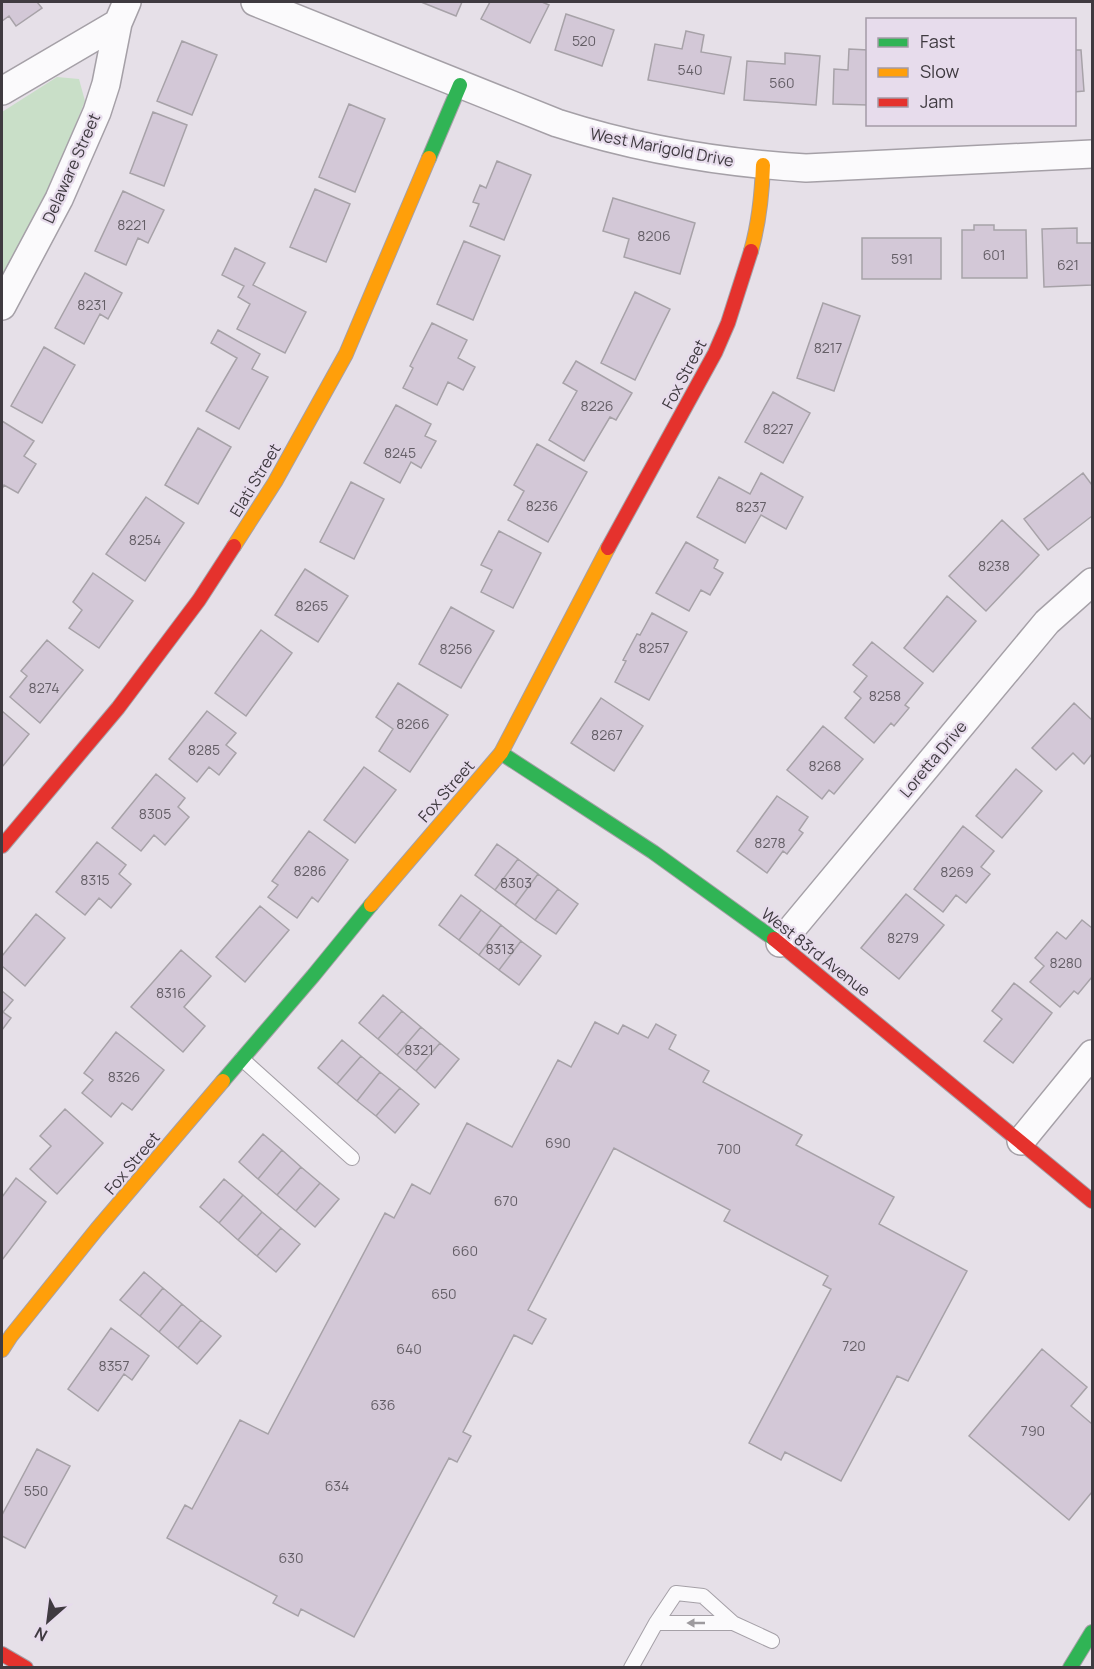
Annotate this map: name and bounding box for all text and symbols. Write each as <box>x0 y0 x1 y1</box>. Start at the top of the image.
legend <box>866 18 1076 126</box>
text: Fast <box>920 29 955 53</box>
house number: 520 <box>572 31 596 50</box>
text: Slow <box>920 59 960 83</box>
house number: 540 <box>678 60 702 79</box>
house number: 560 <box>769 73 795 92</box>
text: Jam <box>920 89 954 113</box>
street label: Delaware Street <box>37 110 105 226</box>
street label: West Marigold Drive <box>588 122 736 172</box>
house number: 8221 <box>117 215 147 234</box>
house number: 8206 <box>637 226 671 245</box>
house number: 601 <box>983 245 1005 264</box>
house number: 591 <box>891 249 913 268</box>
house number: 621 <box>1057 255 1079 274</box>
house number: 8231 <box>77 295 107 314</box>
street label: Fox Street <box>657 335 711 413</box>
house number: 8217 <box>814 338 842 357</box>
house number: 8226 <box>581 396 613 415</box>
house number: 8227 <box>762 419 794 438</box>
street label: Elati Street <box>224 439 286 521</box>
house number: 8245 <box>384 443 416 462</box>
house number: 8236 <box>526 496 558 515</box>
house number: 8237 <box>736 497 766 516</box>
house number: 8254 <box>129 530 161 549</box>
house number: 8238 <box>978 556 1010 575</box>
house number: 8265 <box>296 596 328 615</box>
house number: 8257 <box>638 638 670 657</box>
house number: 8256 <box>440 639 472 658</box>
house number: 8274 <box>29 678 59 697</box>
house number: 8258 <box>869 686 901 705</box>
house number: 8266 <box>396 714 430 733</box>
street label: Loretta Drive <box>894 716 972 802</box>
house number: 8267 <box>591 725 623 744</box>
house number: 8285 <box>188 740 220 759</box>
street label: Fox Street <box>413 755 479 827</box>
house number: 8268 <box>809 756 841 775</box>
house number: 8305 <box>139 804 171 823</box>
house number: 8278 <box>754 833 786 852</box>
house number: 8286 <box>294 861 326 880</box>
house number: 8269 <box>940 862 974 881</box>
house number: 8315 <box>80 870 110 889</box>
house number: 8303 <box>500 873 532 892</box>
street label: West 83rd Avenue <box>757 903 875 1001</box>
house number: 8279 <box>887 928 919 947</box>
house number: 8313 <box>485 939 515 958</box>
house number: 8280 <box>1050 953 1082 972</box>
house number: 8316 <box>156 983 186 1002</box>
house number: 8321 <box>404 1040 434 1059</box>
house number: 8326 <box>108 1067 140 1086</box>
street label: Fox Street <box>99 1127 165 1199</box>
house number: 690 <box>545 1133 571 1152</box>
house number: 700 <box>717 1139 741 1158</box>
house number: 670 <box>494 1191 518 1210</box>
house number: 660 <box>452 1241 478 1260</box>
house number: 650 <box>431 1284 457 1303</box>
house number: 720 <box>842 1336 866 1355</box>
house number: 640 <box>396 1339 422 1358</box>
house number: 8357 <box>99 1356 129 1375</box>
house number: 636 <box>370 1395 396 1414</box>
house number: 790 <box>1021 1421 1045 1440</box>
house number: 634 <box>325 1476 349 1495</box>
house number: 550 <box>24 1481 48 1500</box>
house number: 630 <box>279 1548 303 1567</box>
north arrow <box>18 1591 78 1651</box>
one-way arrow <box>687 1618 706 1628</box>
text: N <box>31 1622 51 1647</box>

